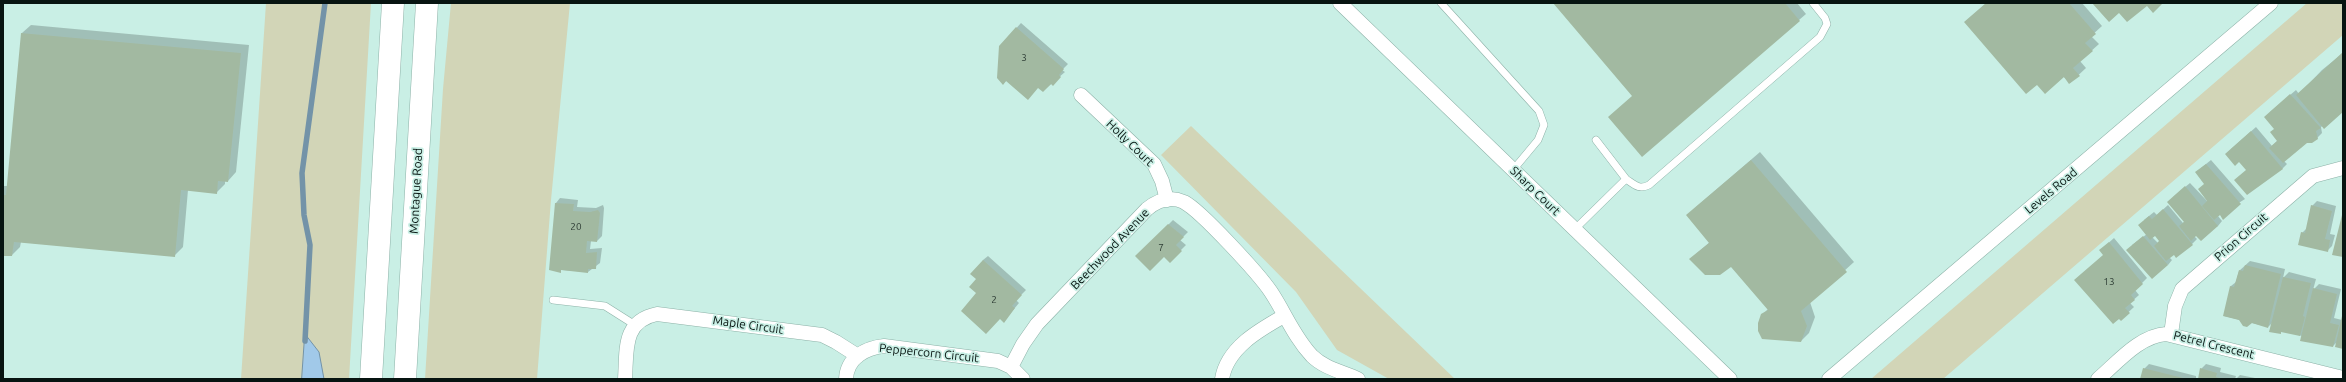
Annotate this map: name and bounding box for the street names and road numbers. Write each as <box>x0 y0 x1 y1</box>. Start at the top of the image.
street label: Holly Court <box>1103 117 1157 169</box>
street label: Montague Road <box>407 148 425 234</box>
street label: Sharp Court <box>1507 164 1563 218</box>
street label: Levels Road <box>2022 165 2080 217</box>
street label: Beechwood Avenue <box>1068 206 1152 292</box>
street label: Prion Circuit <box>2211 210 2271 264</box>
street label: Maple Circuit <box>712 313 784 337</box>
street label: Petrel Crescent <box>2172 328 2256 362</box>
street label: Peppercorn Circuit <box>878 341 980 365</box>

